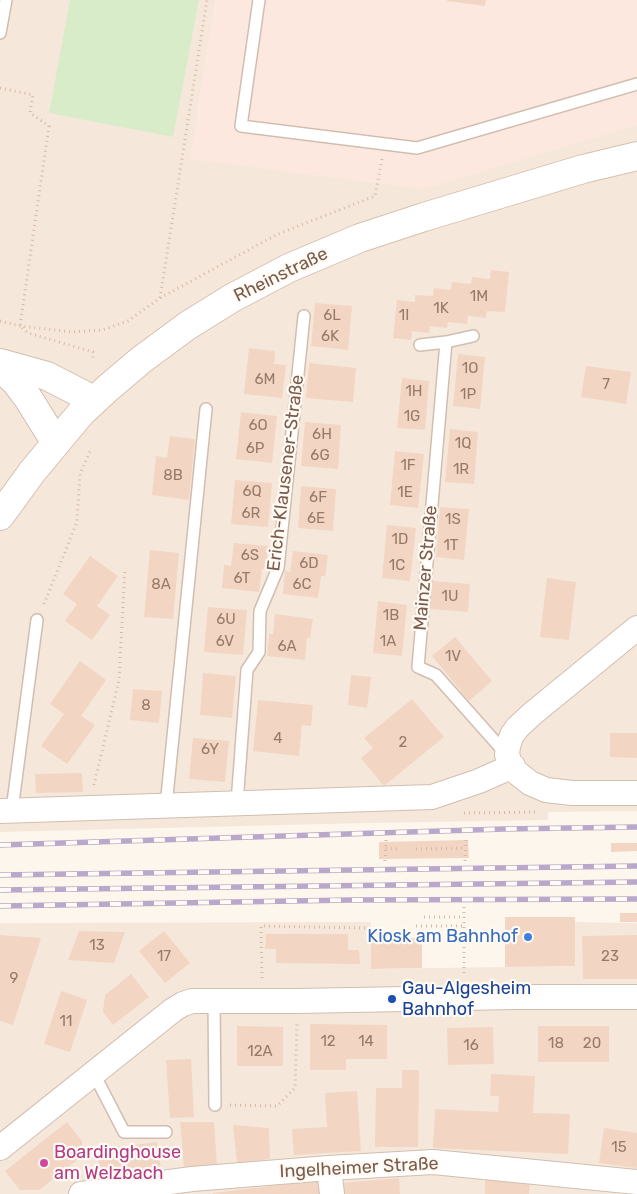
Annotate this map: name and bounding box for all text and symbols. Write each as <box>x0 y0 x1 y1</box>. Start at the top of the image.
street label: Rheinstraße <box>231 243 331 307</box>
house number: 1M <box>470 288 488 306</box>
house number: 1K <box>433 300 449 318</box>
house number: 6L <box>323 307 341 325</box>
house number: 1I <box>399 307 409 325</box>
house number: 6K <box>321 328 339 346</box>
house number: 1O <box>462 360 478 378</box>
house number: 6M <box>255 371 275 389</box>
street label: Erich-Klausener-Straße <box>263 373 309 573</box>
house number: 7 <box>602 376 610 394</box>
house number: 1H <box>405 383 423 401</box>
house number: 1P <box>460 386 476 404</box>
house number: 1G <box>404 408 420 426</box>
house number: 6O <box>248 417 268 435</box>
house number: 6H <box>312 426 332 444</box>
house number: 1Q <box>455 435 471 453</box>
house number: 6P <box>246 440 264 458</box>
house number: 6G <box>310 447 330 465</box>
house number: 1F <box>400 457 416 475</box>
house number: 1R <box>453 461 469 479</box>
house number: 8B <box>163 467 183 485</box>
house number: 6Q <box>242 483 262 501</box>
house number: 1E <box>397 484 413 502</box>
house number: 6F <box>309 489 327 507</box>
house number: 6R <box>242 505 260 523</box>
street label: Mainzer Straße <box>410 505 442 631</box>
house number: 6E <box>307 510 325 528</box>
house number: 1S <box>445 511 461 529</box>
house number: 1D <box>392 531 408 549</box>
house number: 1T <box>443 537 459 555</box>
house number: 6S <box>241 547 259 565</box>
house number: 6D <box>299 555 319 573</box>
house number: 1C <box>389 557 405 575</box>
house number: 6T <box>233 570 251 588</box>
house number: 8A <box>151 576 171 594</box>
house number: 6C <box>292 576 312 594</box>
house number: 1U <box>442 588 458 606</box>
house number: 1B <box>383 607 399 625</box>
house number: 6U <box>216 611 236 629</box>
house number: 6V <box>216 633 234 651</box>
house number: 1A <box>380 633 396 651</box>
house number: 6A <box>277 638 297 656</box>
house number: 1V <box>445 648 461 666</box>
house number: 8 <box>141 697 151 715</box>
house number: 4 <box>273 730 283 748</box>
house number: 2 <box>399 734 407 752</box>
house number: 6Y <box>201 741 219 759</box>
place label: Kiosk am Bahnhof <box>367 926 518 948</box>
marker: Kiosk am Bahnhof <box>522 931 534 943</box>
house number: 13 <box>89 937 105 955</box>
house number: 17 <box>157 948 171 966</box>
house number: 23 <box>601 948 619 966</box>
house number: 9 <box>10 970 18 988</box>
place label: Gau-Algesheim Bahnhof <box>402 978 531 1021</box>
marker: Gau-Algesheim Bahnhof <box>386 993 398 1005</box>
house number: 11 <box>60 1013 72 1031</box>
house number: 12 <box>320 1033 336 1051</box>
house number: 14 <box>358 1033 374 1051</box>
house number: 18 <box>548 1035 564 1053</box>
house number: 20 <box>583 1035 601 1053</box>
house number: 16 <box>463 1037 479 1055</box>
house number: 12A <box>247 1043 273 1061</box>
house number: 15 <box>611 1139 627 1157</box>
place label: Boardinghouse am Welzbach <box>54 1142 181 1184</box>
street label: Ingelheimer Straße <box>279 1153 439 1183</box>
marker: Boardinghouse am Welzbach <box>38 1157 50 1169</box>

